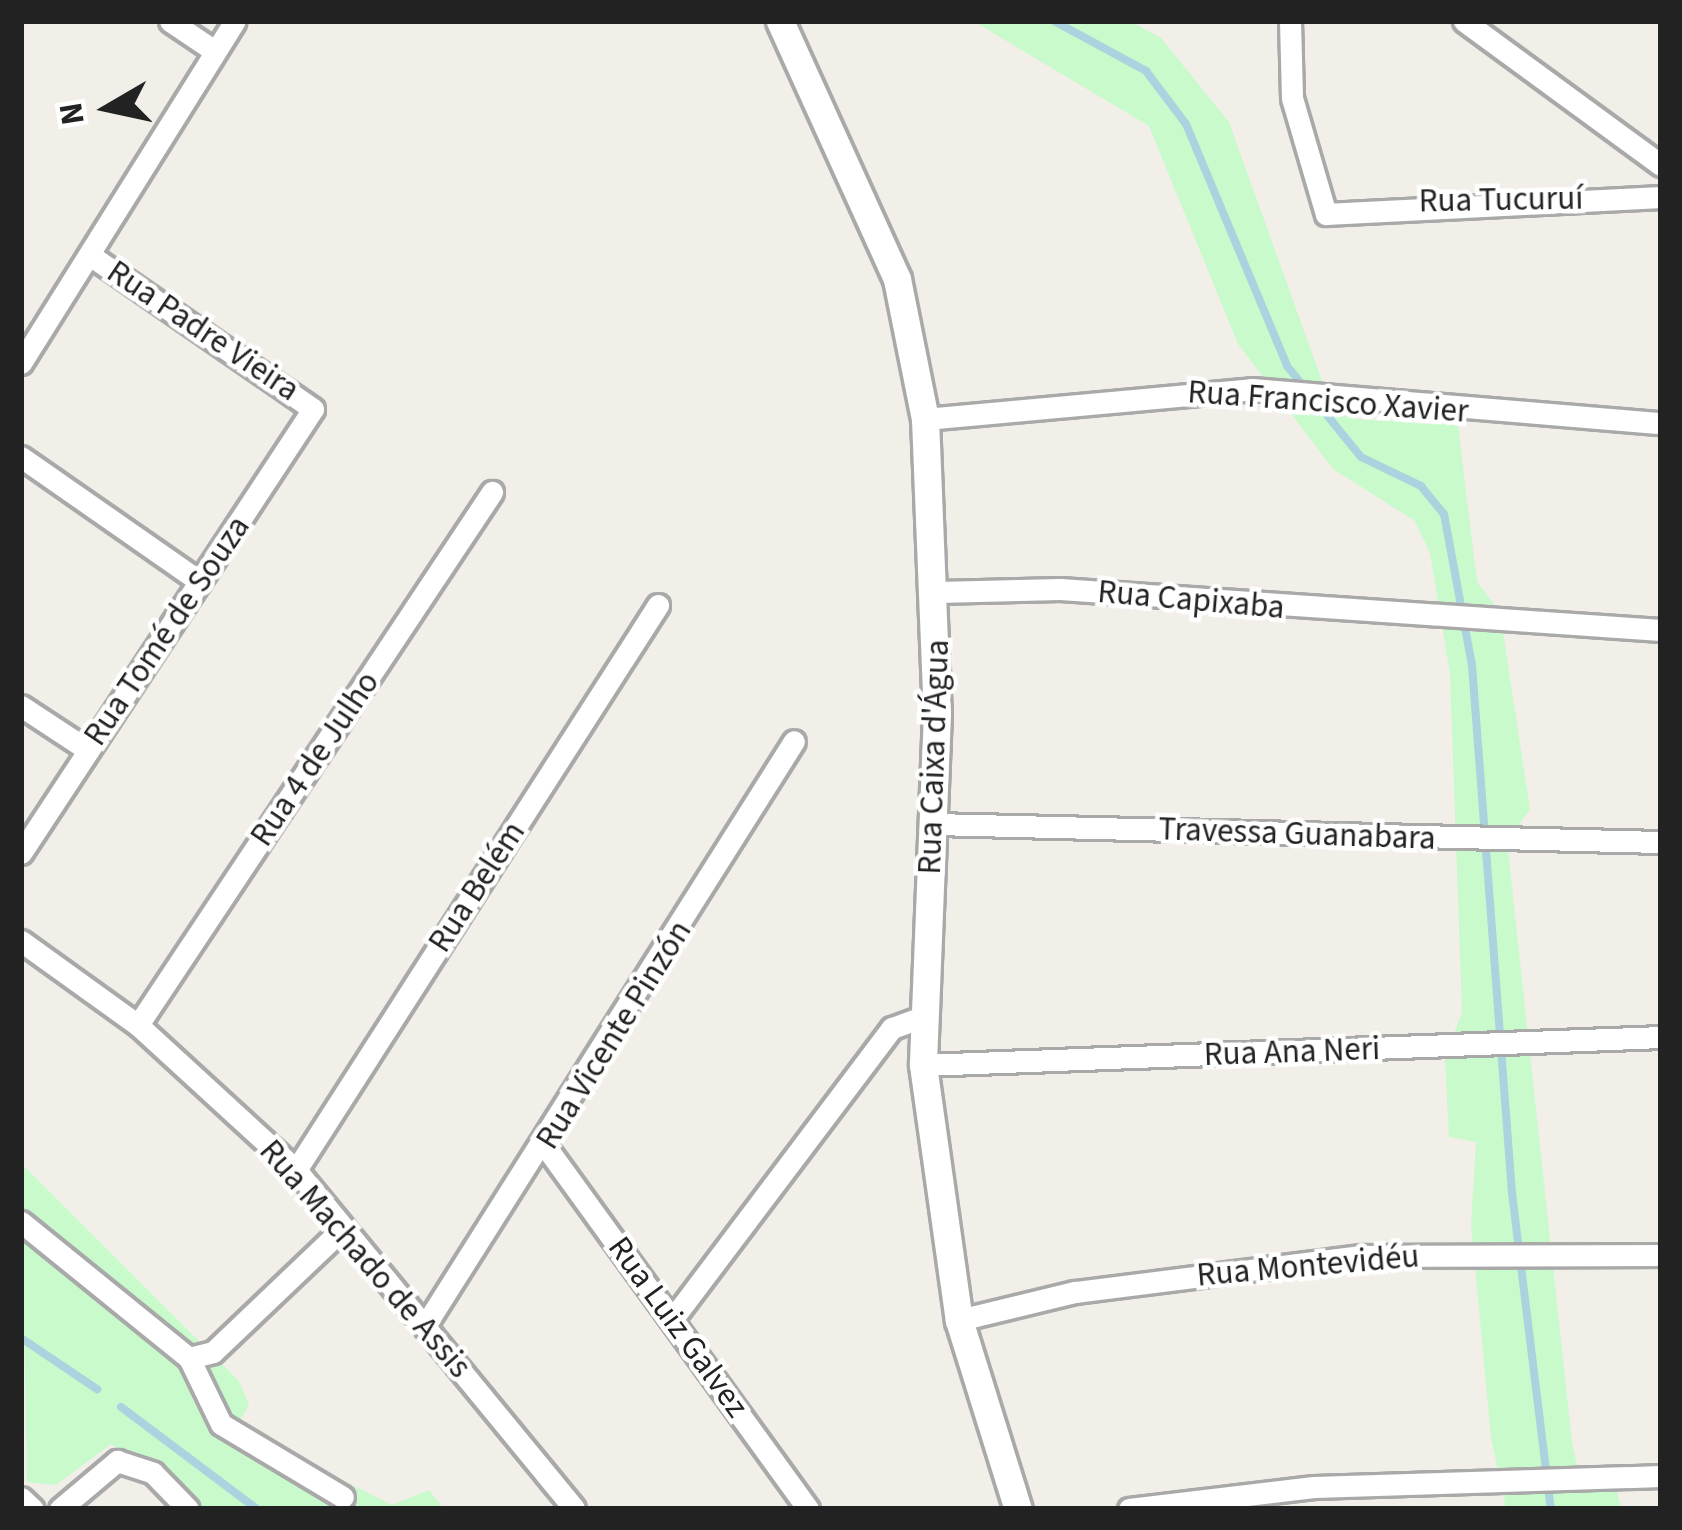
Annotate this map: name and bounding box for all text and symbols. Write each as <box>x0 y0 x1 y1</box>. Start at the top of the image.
north arrow <box>48 48 168 168</box>
text: N <box>47 99 97 128</box>
street label: Rua Tucuruí <box>1418 179 1584 221</box>
street label: Rua Padre Vieira <box>99 252 307 410</box>
street label: Rua Francisco Xavier <box>1186 372 1470 432</box>
street label: Rua Tomé de Souza <box>76 509 258 753</box>
street label: Rua Capixaba <box>1096 572 1286 628</box>
street label: Rua Caixa d'Água <box>910 639 958 875</box>
street label: Rua 4 de Julho <box>242 664 388 854</box>
street label: Travessa Guanabara <box>1158 809 1436 859</box>
street label: Rua Belém <box>420 814 534 960</box>
street label: Rua Vicente Pinzón <box>528 913 700 1157</box>
street label: Rua Ana Neri <box>1203 1029 1381 1075</box>
street label: Rua Machado de Assis <box>251 1132 479 1386</box>
street label: Rua Luiz Galvez <box>599 1229 757 1425</box>
street label: Rua Montevidéu <box>1195 1237 1421 1295</box>

